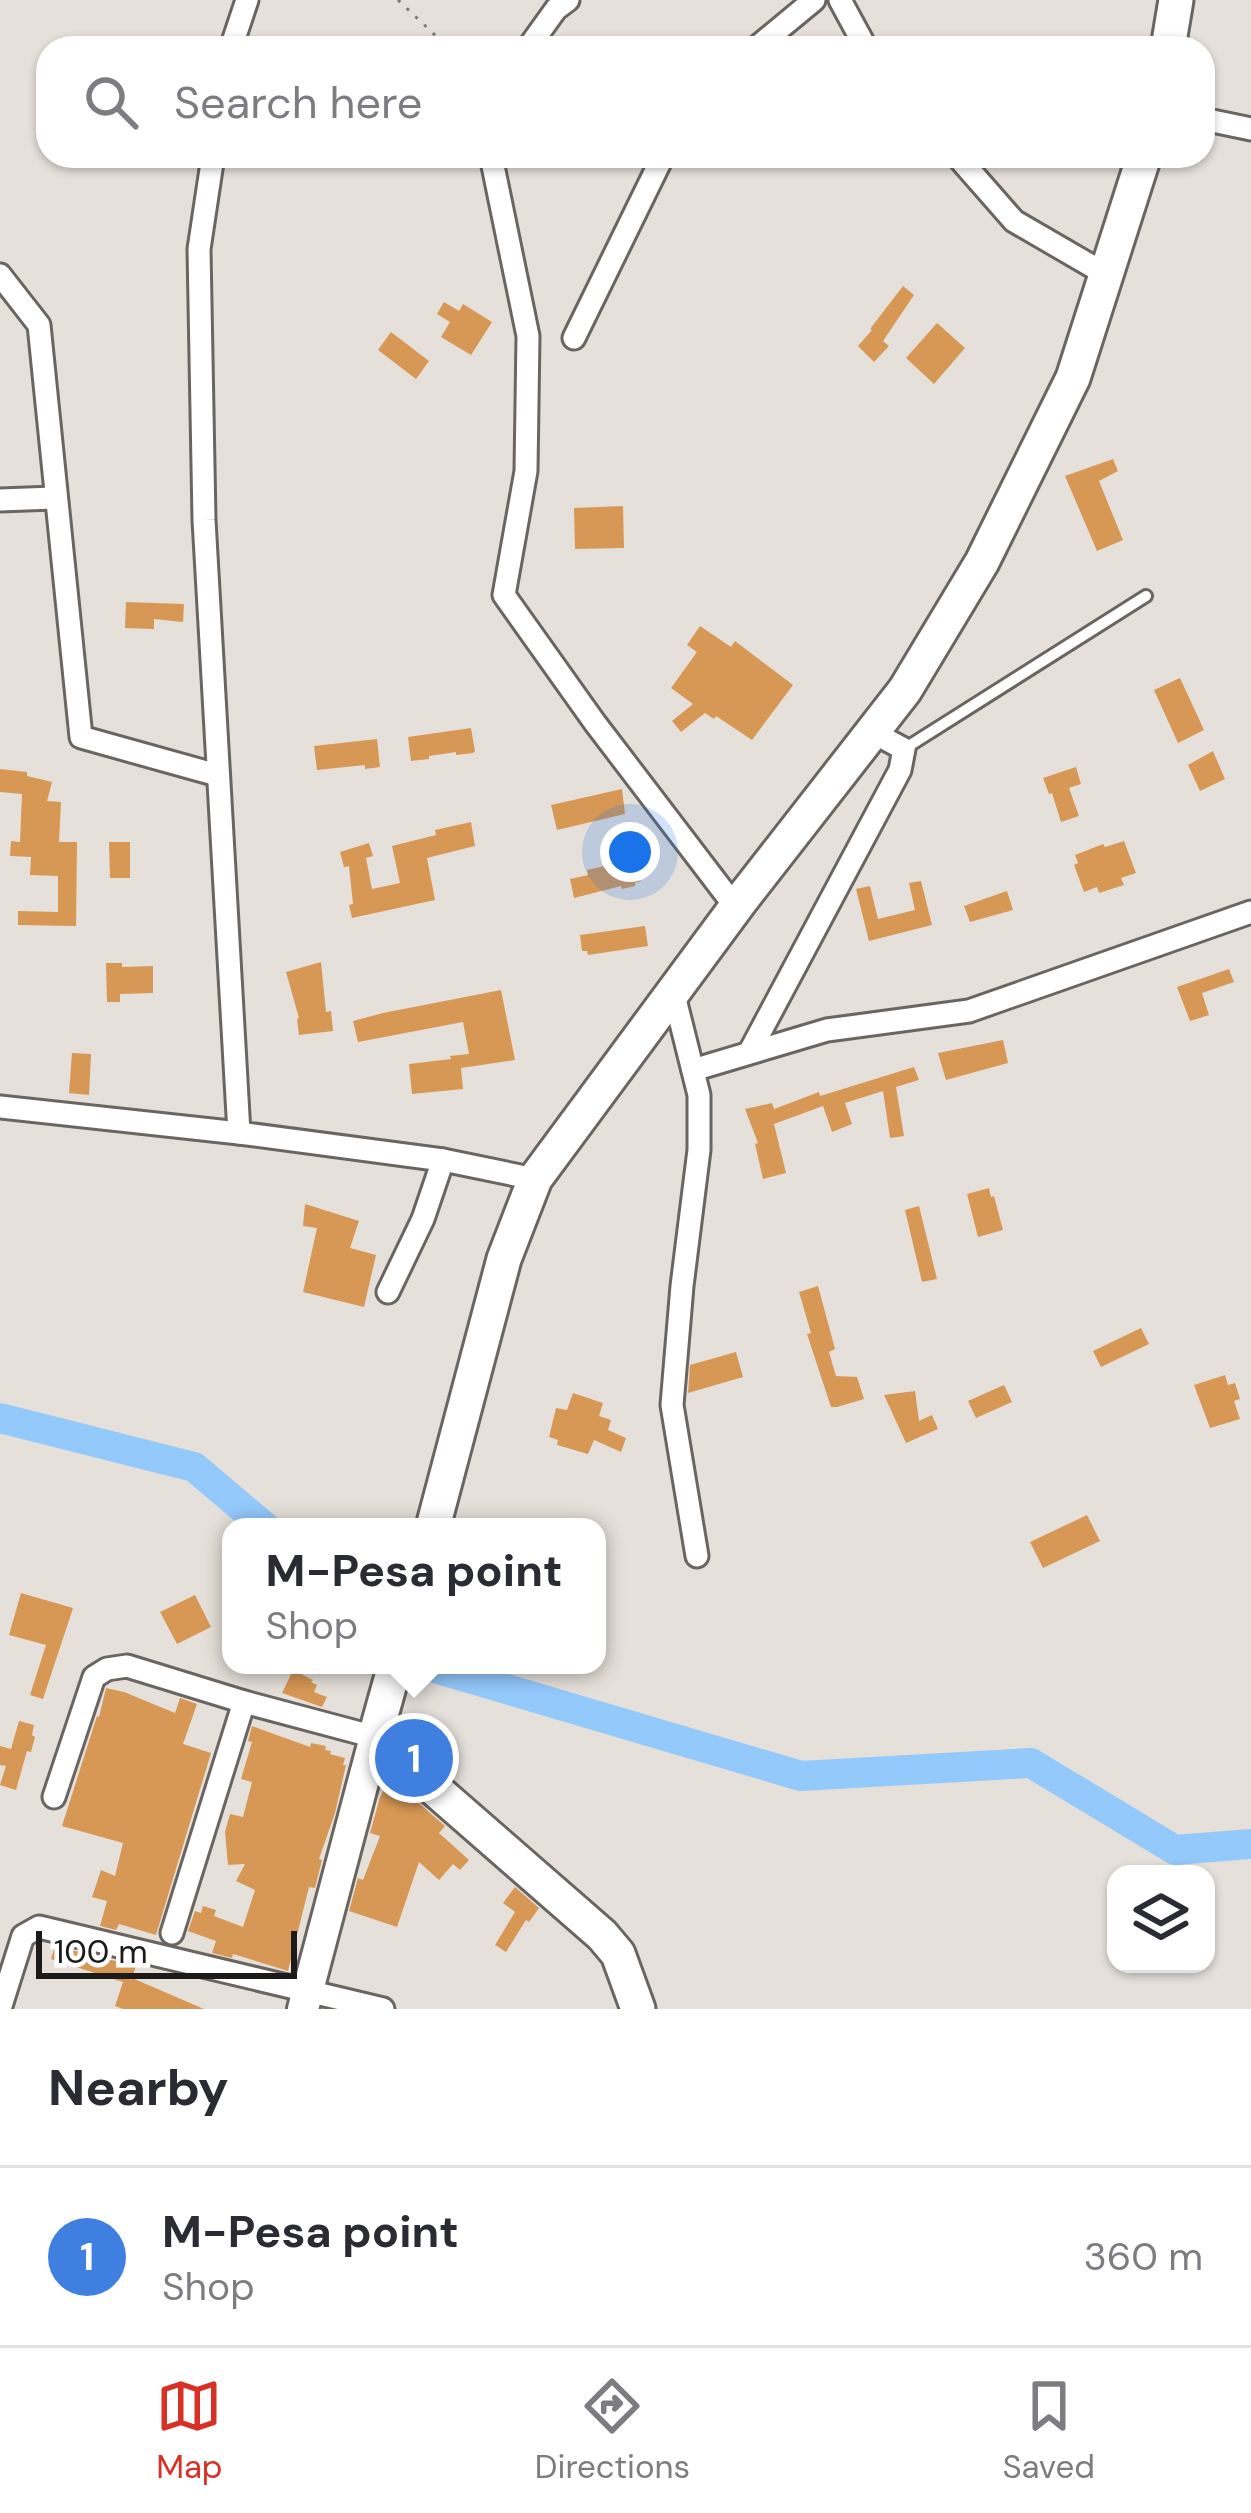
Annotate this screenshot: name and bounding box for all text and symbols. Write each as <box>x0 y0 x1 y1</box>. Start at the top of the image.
search box <box>36 36 1215 168</box>
icon: search <box>78 69 144 135</box>
text: Search here <box>174 73 422 132</box>
your location <box>600 822 660 882</box>
popup <box>222 1518 606 1674</box>
text: M-Pesa point <box>266 1541 562 1600</box>
text: Shop <box>266 1600 358 1651</box>
pin: 1 <box>375 1713 453 1803</box>
map controls <box>1107 1865 1215 1973</box>
button: layers <box>1107 1865 1215 1973</box>
scale bar <box>36 1925 297 1978</box>
text: 100 m <box>54 1930 148 1973</box>
text: Nearby <box>48 2054 229 2121</box>
text: M-Pesa point <box>162 2202 459 2261</box>
text: 1 <box>80 2231 94 2282</box>
text: 360 m <box>1084 2231 1203 2282</box>
text: Shop <box>162 2261 255 2312</box>
tab: Map <box>156 2373 223 2488</box>
tab: Directions <box>535 2373 690 2488</box>
tab: Saved <box>1002 2373 1095 2488</box>

